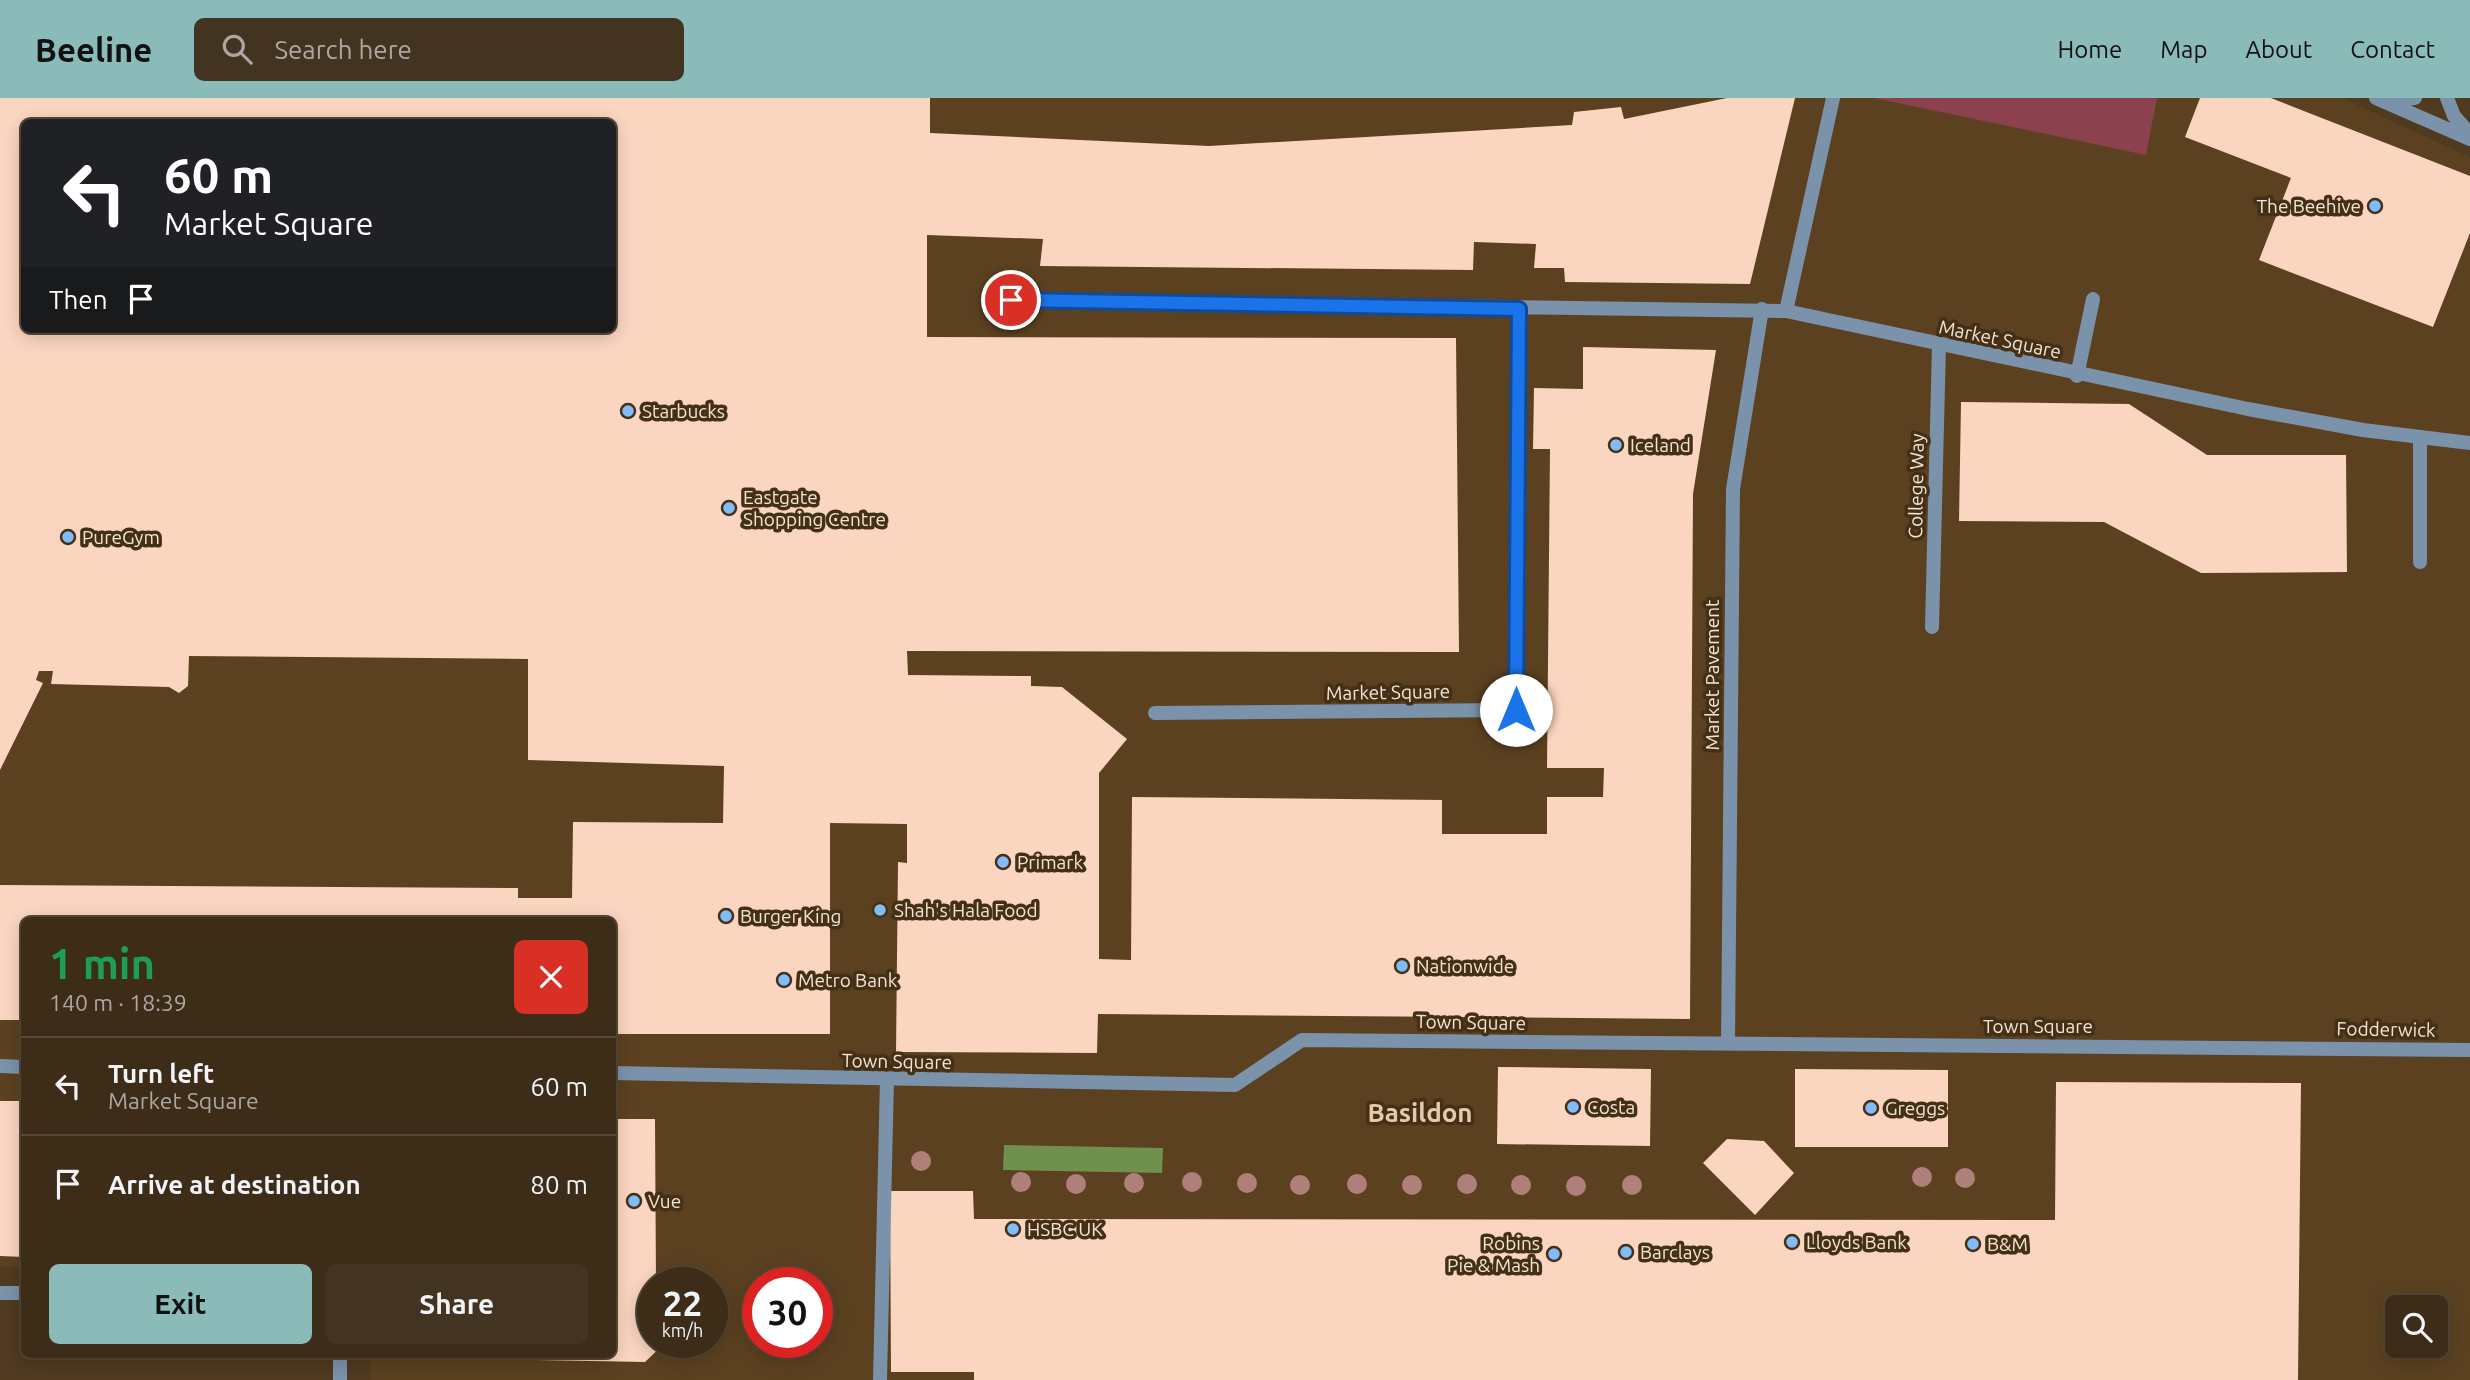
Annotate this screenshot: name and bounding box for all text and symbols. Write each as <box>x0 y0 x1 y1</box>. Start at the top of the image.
search box <box>194 18 684 81</box>
icon: search <box>218 30 256 68</box>
text: Beeline <box>35 31 152 68</box>
text: Search here <box>274 35 412 64</box>
text: Home <box>2057 36 2122 63</box>
text: Map <box>2160 36 2207 63</box>
text: About <box>2245 36 2312 63</box>
text: Contact <box>2350 36 2435 63</box>
icon: left <box>49 147 140 238</box>
text: 60 m <box>164 147 273 202</box>
place label: The Beehive <box>2257 195 2361 217</box>
marker: The Beehive <box>2367 198 2383 214</box>
text: Market Square <box>164 205 374 241</box>
pin <box>981 270 1041 330</box>
icon: arrive <box>122 280 160 318</box>
icon: arrive <box>992 281 1030 319</box>
text: Then <box>49 285 108 314</box>
street label: Market Square <box>1937 315 2063 363</box>
place label: Starbucks <box>642 400 725 422</box>
marker: Starbucks <box>620 403 636 419</box>
street label: College Way <box>1904 433 1928 539</box>
place label: Iceland <box>1630 434 1691 456</box>
marker: Iceland <box>1608 437 1624 453</box>
place label: Eastgate Shopping Centre <box>743 486 886 530</box>
marker: Eastgate Shopping Centre <box>721 500 737 516</box>
place label: PureGym <box>82 526 160 548</box>
marker: PureGym <box>60 529 76 545</box>
street label: Market Pavement <box>1701 599 1723 750</box>
position arrow <box>1479 673 1553 747</box>
street label: Market Square <box>1326 680 1450 704</box>
place label: Primark <box>1017 851 1084 873</box>
marker: Primark <box>995 854 1011 870</box>
place label: Shah's Hala Food <box>894 899 1038 921</box>
marker: Shah's Hala Food <box>872 902 888 918</box>
place label: Burger King <box>740 905 841 927</box>
marker: Burger King <box>718 908 734 924</box>
text: 1 min <box>49 940 155 987</box>
button: close <box>514 940 588 1014</box>
place label: Nationwide <box>1416 955 1514 977</box>
marker: Nationwide <box>1394 958 1410 974</box>
place label: Metro Bank <box>798 969 898 991</box>
marker: Metro Bank <box>776 972 792 988</box>
text: 140 m · 18:39 <box>49 990 187 1015</box>
street label: Town Square <box>1416 1010 1526 1034</box>
street label: Town Square <box>1983 1015 2093 1037</box>
street label: Fodderwick <box>2336 1017 2436 1041</box>
street label: Town Square <box>842 1049 952 1073</box>
text: Turn left <box>108 1059 214 1088</box>
icon: left <box>49 1067 87 1105</box>
text: 60 m <box>530 1072 588 1101</box>
text: Market Square <box>108 1088 259 1113</box>
place label: Costa <box>1587 1096 1635 1118</box>
place label: Greggs <box>1885 1097 1945 1119</box>
district label: Basildon <box>1367 1098 1473 1127</box>
marker: Costa <box>1565 1099 1581 1115</box>
marker: Greggs <box>1863 1100 1879 1116</box>
icon: arrive <box>49 1165 87 1203</box>
text: Arrive at destination <box>108 1170 361 1199</box>
text: 80 m <box>530 1170 588 1199</box>
place label: Vue <box>648 1190 681 1212</box>
marker: Vue <box>626 1193 642 1209</box>
place label: HSBC UK <box>1027 1218 1103 1240</box>
marker: HSBC UK <box>1005 1221 1021 1237</box>
place label: Lloyds Bank <box>1806 1231 1907 1253</box>
place label: Robins Pie & Mash <box>1447 1232 1540 1276</box>
place label: B&M <box>1987 1233 2028 1255</box>
marker: Lloyds Bank <box>1784 1234 1800 1250</box>
marker: B&M <box>1965 1236 1981 1252</box>
place label: Barclays <box>1640 1241 1710 1263</box>
marker: Barclays <box>1618 1244 1634 1260</box>
marker: Robins Pie & Mash <box>1546 1246 1562 1262</box>
button: Exit <box>49 1264 312 1344</box>
button: Share <box>326 1264 588 1344</box>
speed limit sign: 30 <box>742 1267 833 1358</box>
text: 22 <box>663 1283 702 1323</box>
map controls <box>2385 1295 2448 1358</box>
button: search <box>2385 1295 2448 1358</box>
text: km/h <box>662 1320 703 1340</box>

